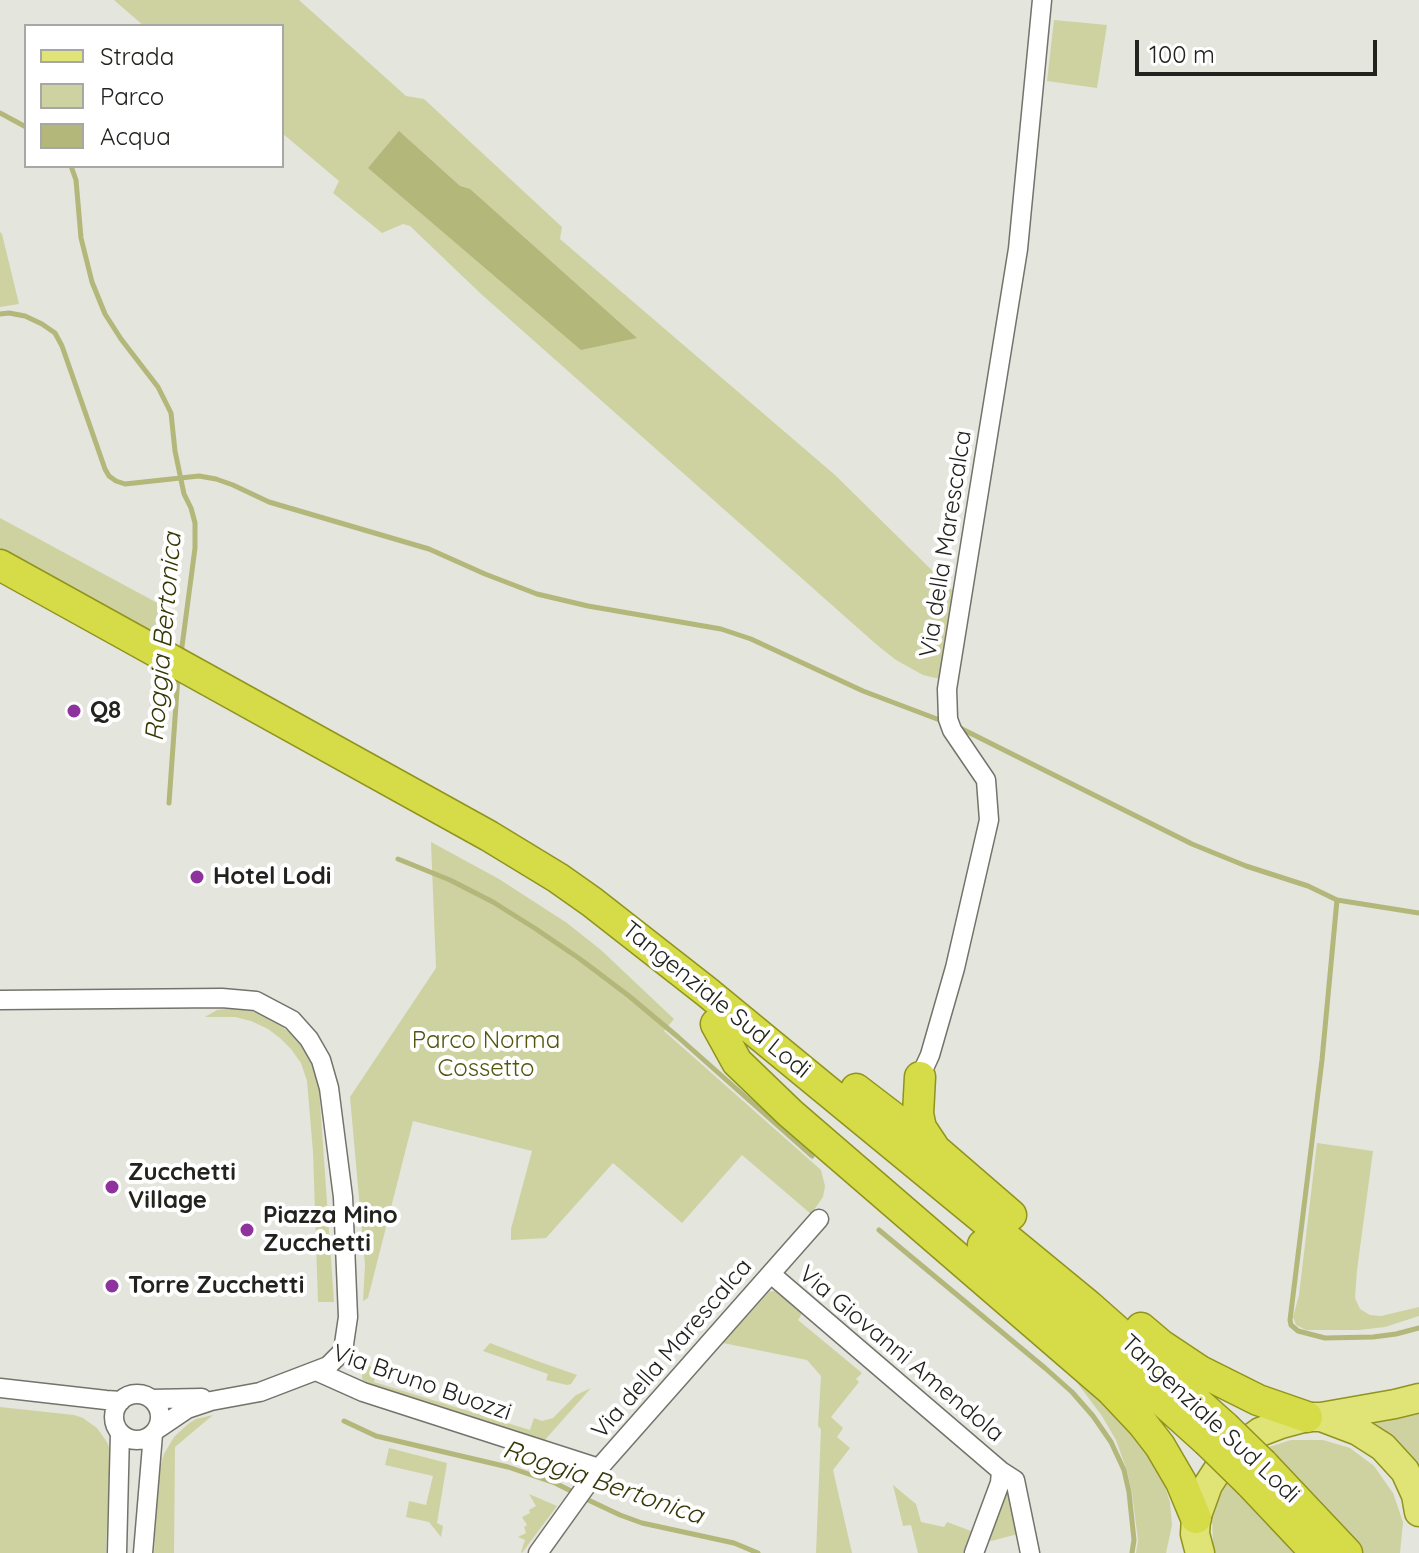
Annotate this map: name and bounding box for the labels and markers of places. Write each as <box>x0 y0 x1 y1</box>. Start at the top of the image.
place label: Q8 <box>90 697 121 725</box>
marker: Q8 <box>65 702 83 720</box>
place label: Hotel Lodi <box>213 863 331 891</box>
marker: Hotel Lodi <box>188 868 206 886</box>
place label: Zucchetti Village <box>128 1159 236 1215</box>
marker: Zucchetti Village <box>103 1178 121 1196</box>
place label: Piazza Mino Zucchetti <box>263 1202 398 1258</box>
marker: Piazza Mino Zucchetti <box>238 1221 256 1239</box>
place label: Torre Zucchetti <box>128 1272 304 1300</box>
marker: Torre Zucchetti <box>103 1277 121 1295</box>

